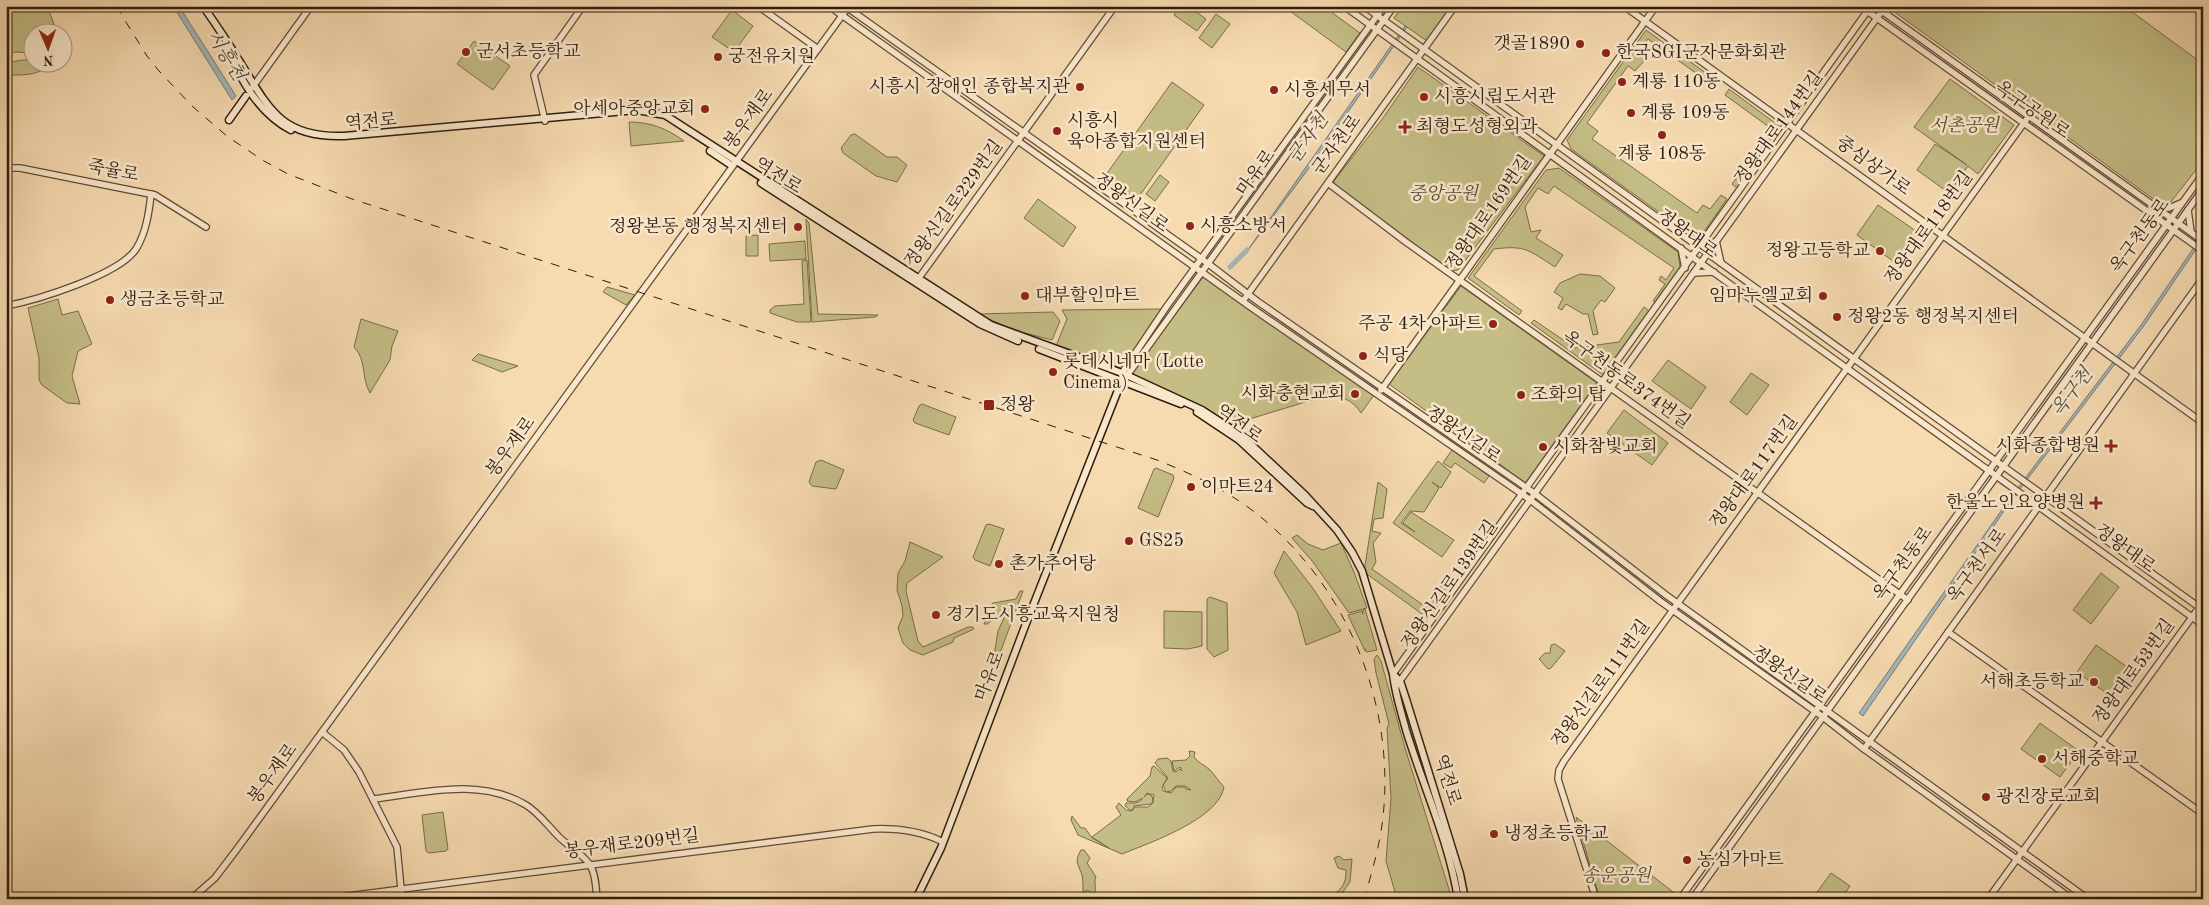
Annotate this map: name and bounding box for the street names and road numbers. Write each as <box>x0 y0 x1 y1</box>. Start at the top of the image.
street label: 정왕대로144번길 <box>1731 67 1826 188</box>
street label: 옥구공원로 <box>1991 77 2073 142</box>
street label: 봉우재로 <box>720 84 777 152</box>
street label: 역전로 <box>344 110 398 133</box>
street label: 군자천로 <box>1308 111 1365 178</box>
street label: 중심상가로 <box>1833 132 1914 199</box>
street label: 정왕신길로229번길 <box>901 136 1006 271</box>
street label: 마유로 <box>1233 146 1279 199</box>
street label: 정왕대로169번길 <box>1442 152 1535 274</box>
street label: 역전로 <box>751 154 805 197</box>
street label: 죽율로 <box>86 156 141 185</box>
street label: 정왕대로118번길 <box>1881 167 1976 288</box>
street label: 정왕신길로 <box>1091 169 1172 236</box>
street label: 옥구천동로 <box>2106 195 2173 276</box>
street label: 정왕대로 <box>1654 205 1721 262</box>
street label: 옥구천동로374번길 <box>1559 327 1694 432</box>
street label: 역전로 <box>1213 401 1266 447</box>
street label: 정왕신길로 <box>1422 402 1504 467</box>
street label: 정왕대로117번길 <box>1706 411 1801 532</box>
street label: 봉우재로 <box>482 412 539 480</box>
street label: 정왕신길로139번길 <box>1398 517 1501 653</box>
street label: 정왕대로 <box>2092 520 2159 577</box>
street label: 옥구천동로 <box>1869 523 1936 604</box>
street label: 옥구천서로 <box>1943 525 2010 606</box>
street label: 정왕대로53번길 <box>2089 615 2178 728</box>
street label: 정왕신길로111번길 <box>1548 616 1653 751</box>
street label: 정왕신길로 <box>1748 642 1830 707</box>
street label: 마유로 <box>971 648 1008 704</box>
street label: 봉우재로 <box>244 739 301 807</box>
street label: 역전로 <box>1431 752 1464 808</box>
street label: 봉우재로209번길 <box>563 825 700 861</box>

